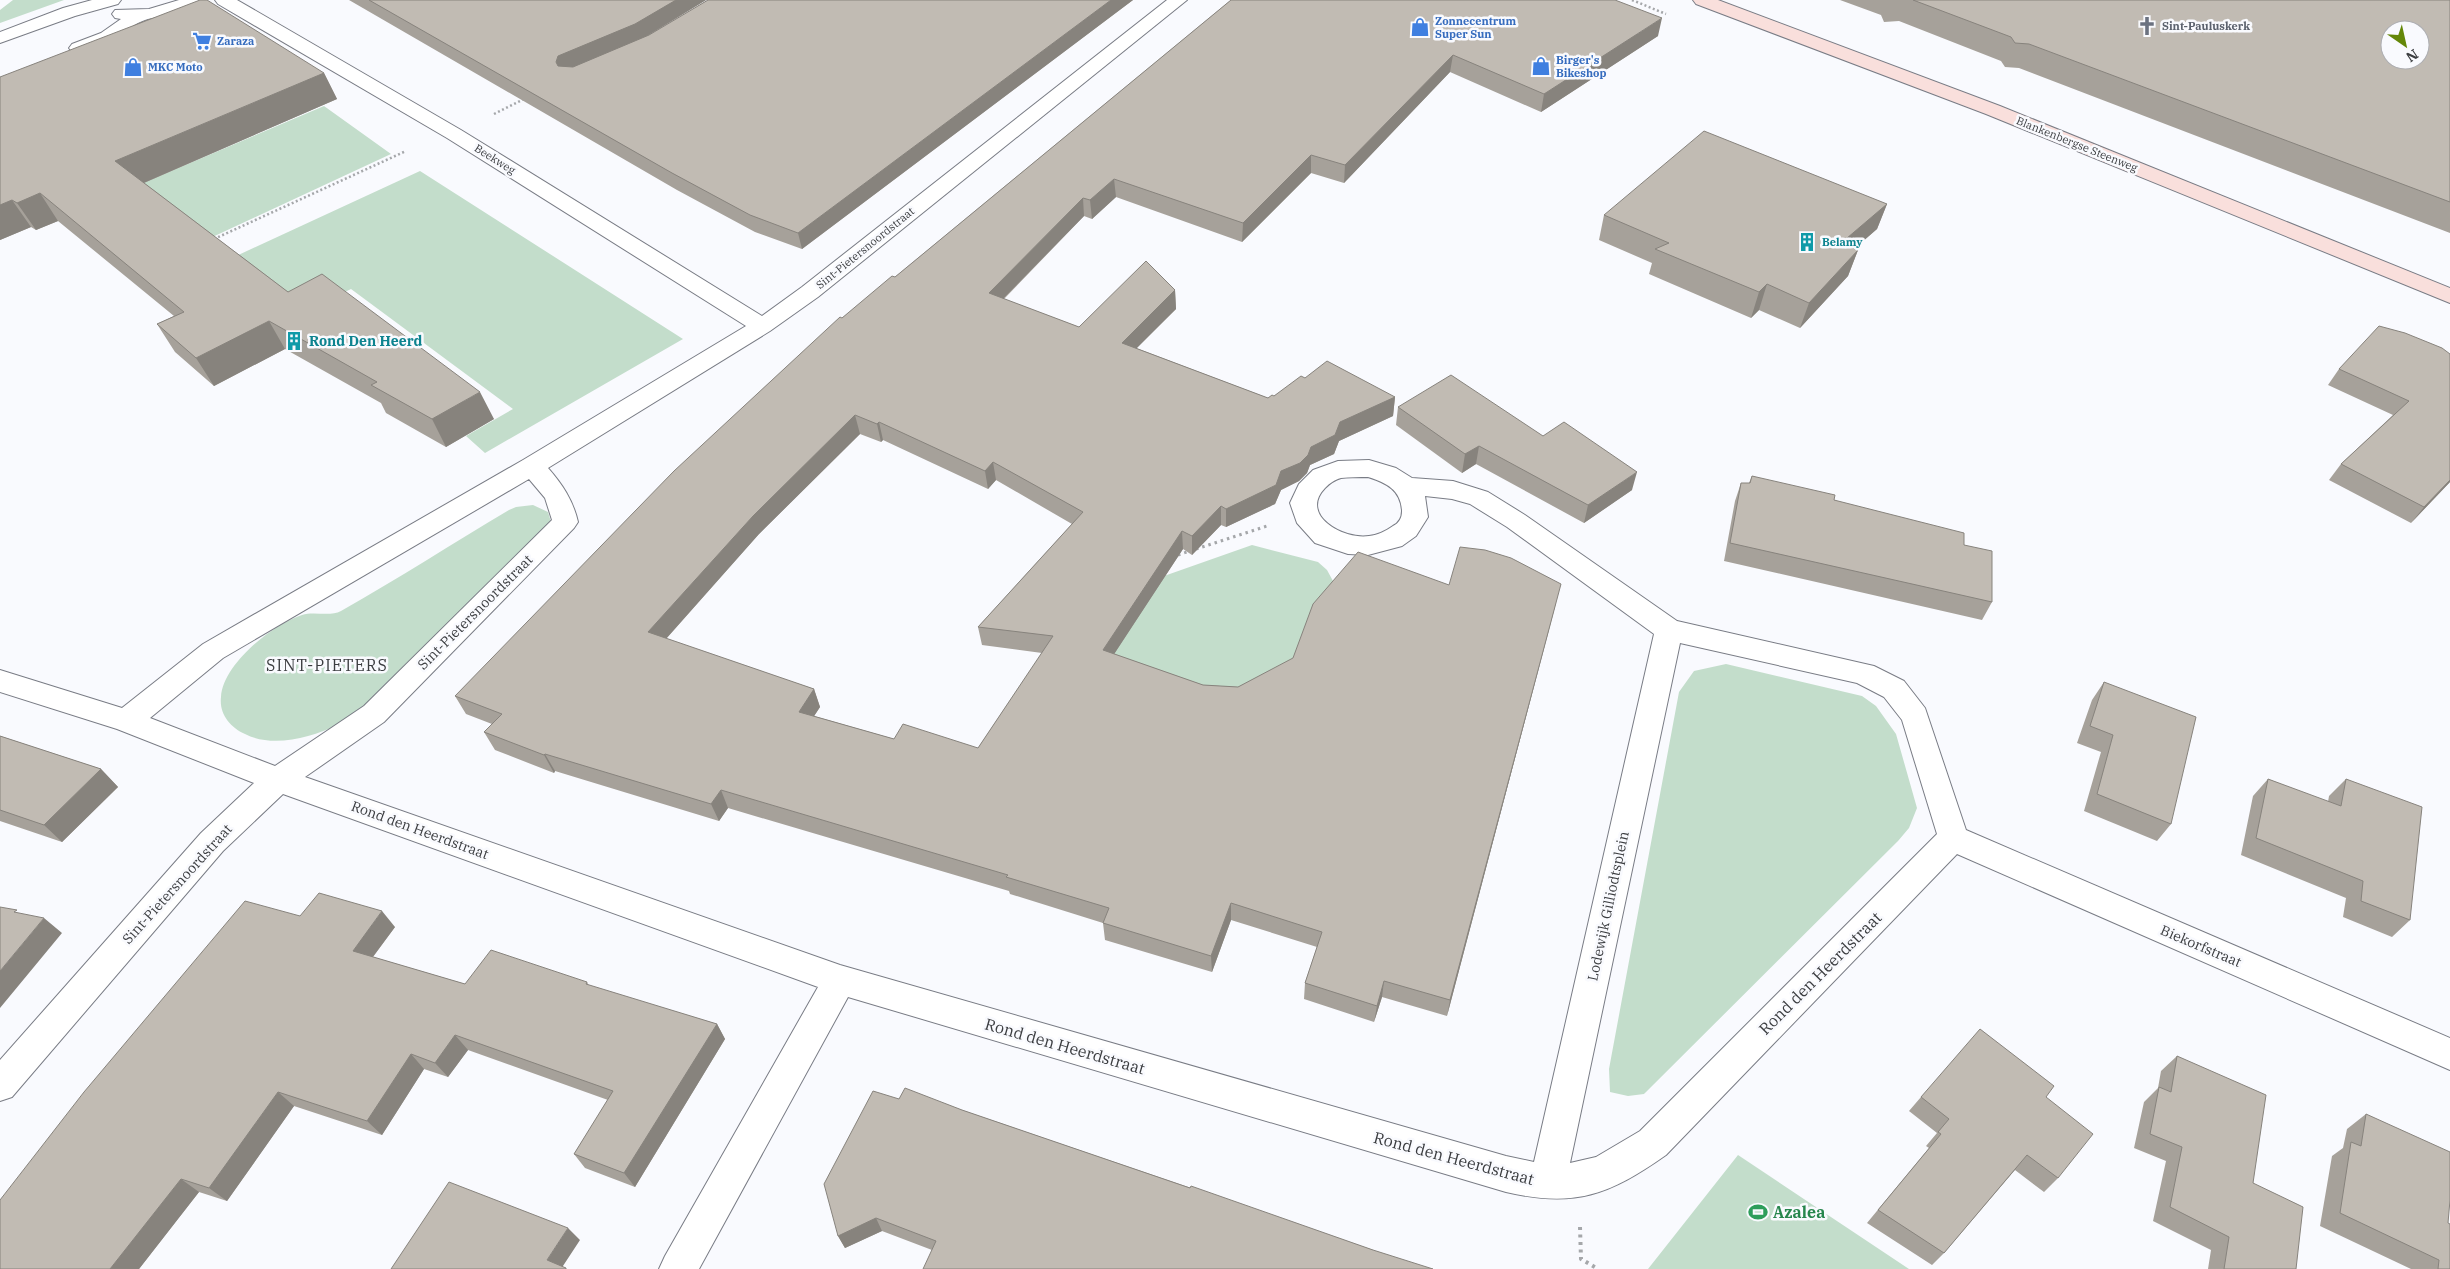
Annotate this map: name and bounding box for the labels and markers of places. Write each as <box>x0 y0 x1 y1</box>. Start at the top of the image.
place label: Zonnecentrum Super Sun <box>1435 14 1516 41</box>
church icon: Sint-Pauluskerk <box>2136 15 2158 37</box>
shop icon: Zonnecentrum Super Sun <box>1409 16 1431 38</box>
place label: Sint-Pauluskerk <box>2162 19 2250 33</box>
supermarket icon: Zaraza <box>191 30 213 52</box>
place label: Zaraza <box>217 34 254 48</box>
place label: Birger's Bikeshop <box>1556 53 1606 80</box>
shop icon: Birger's Bikeshop <box>1530 55 1552 77</box>
shop icon: MKC Moto <box>122 56 144 78</box>
place label: MKC Moto <box>148 60 203 74</box>
building icon: Belamy <box>1796 231 1818 253</box>
place label: Belamy <box>1822 235 1863 249</box>
building icon: Rond Den Heerd <box>283 330 305 352</box>
place label: Rond Den Heerd <box>309 332 423 350</box>
sports icon: Azalea <box>1747 1201 1769 1223</box>
place label: Azalea <box>1773 1202 1825 1222</box>

